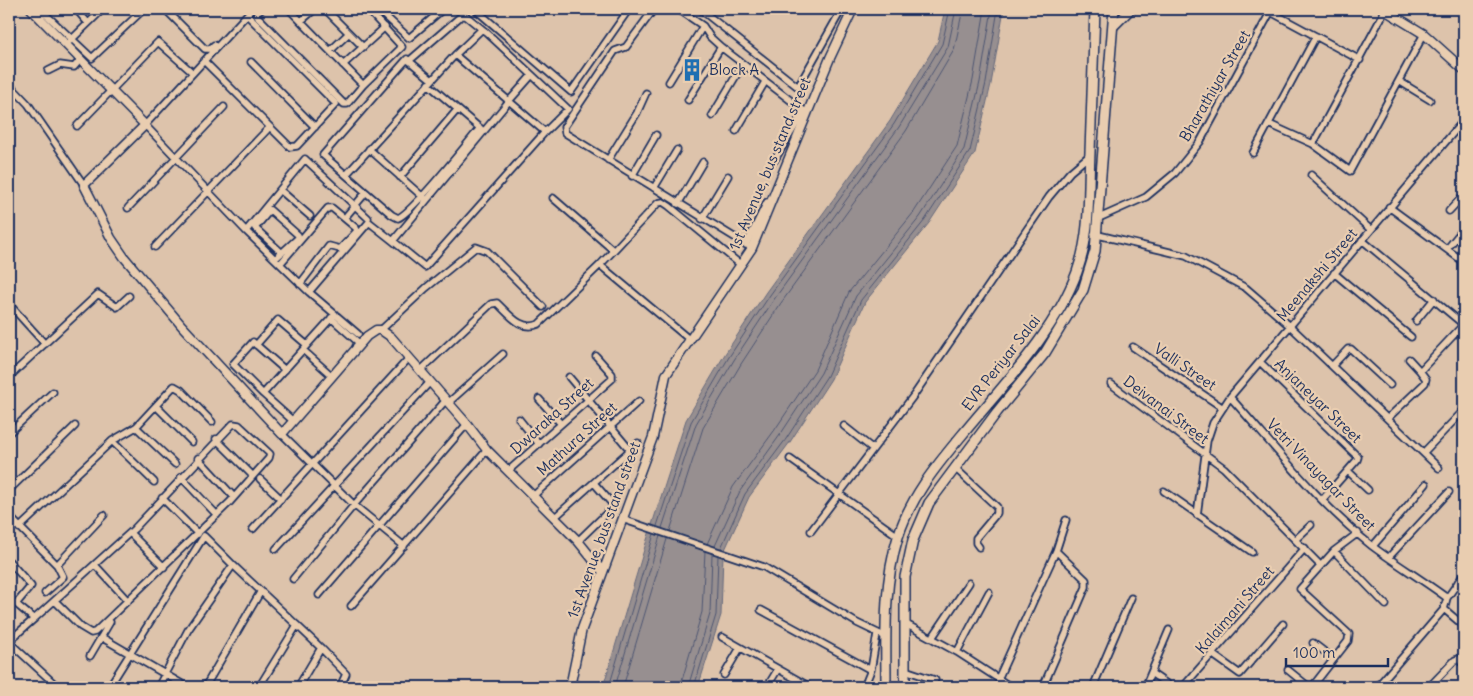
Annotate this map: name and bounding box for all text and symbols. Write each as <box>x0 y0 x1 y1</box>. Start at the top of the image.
street label: Bharathiyar Street <box>1175 27 1254 145</box>
building icon: Block A <box>679 57 705 83</box>
place label: Block A <box>709 60 759 79</box>
street label: 1st Avenue, bus stand street <box>724 74 815 253</box>
street label: Meenakshi Street <box>1272 224 1361 325</box>
street label: EVR Periyar Salai <box>957 311 1044 414</box>
street label: Valli Street <box>1151 339 1220 394</box>
street label: Anjaneyar Street <box>1271 354 1366 447</box>
street label: Deivanai Street <box>1120 371 1213 448</box>
street label: Dwaraka Street <box>506 373 597 458</box>
street label: Mathura Street <box>533 398 621 480</box>
street label: Vetri Vinayagar Street <box>1263 415 1380 535</box>
street label: 1st Avenue, bus stand street <box>563 439 644 621</box>
street label: Kalaimani Street <box>1191 562 1278 658</box>
scale bar <box>1286 636 1388 668</box>
text: 100 m <box>1293 643 1335 662</box>

